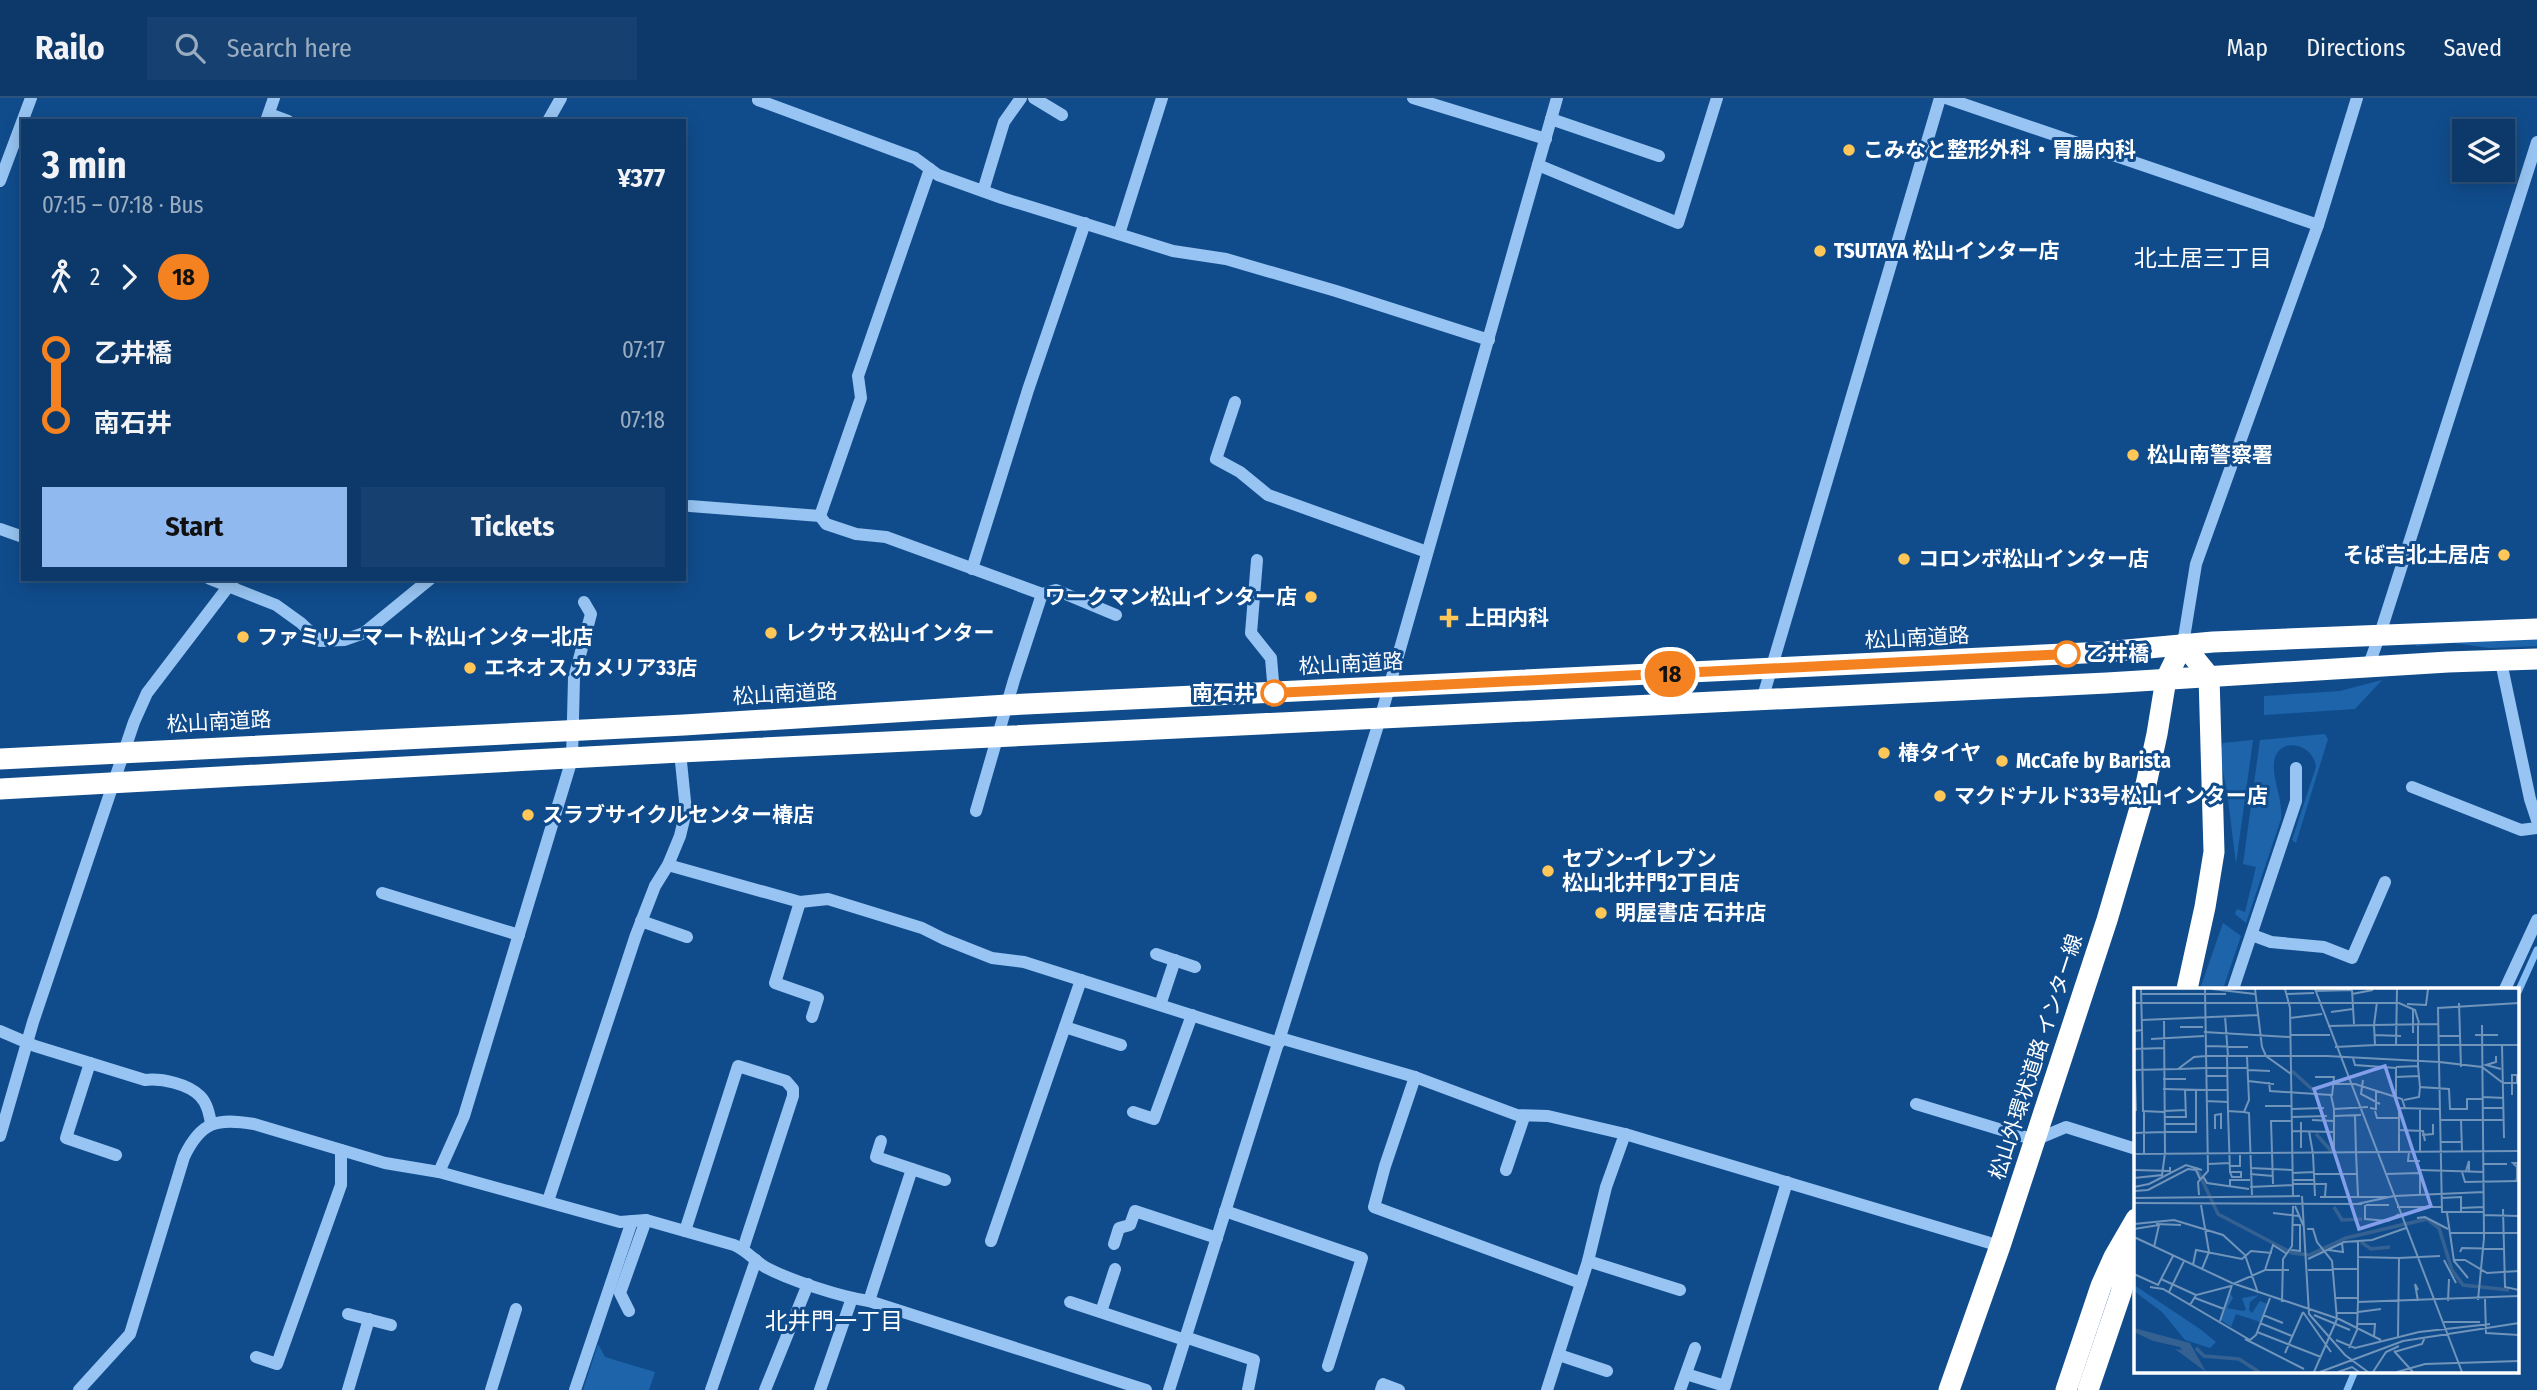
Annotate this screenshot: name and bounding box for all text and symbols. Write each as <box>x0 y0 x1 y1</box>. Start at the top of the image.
search box <box>147 17 637 80</box>
text: Railo <box>35 28 105 68</box>
icon: search <box>171 29 209 67</box>
text: Search here <box>227 33 352 64</box>
text: Map <box>2227 34 2268 62</box>
text: Directions <box>2306 34 2405 62</box>
text: Saved <box>2443 34 2502 62</box>
map controls <box>2452 119 2515 182</box>
button: layers <box>2452 119 2515 182</box>
place label: こみなと整形外科・胃腸内科 <box>1863 137 2136 163</box>
text: 3 min <box>42 142 127 188</box>
marker: こみなと整形外科・胃腸内科 <box>1841 142 1857 158</box>
text: ¥377 <box>617 163 665 194</box>
text: 07:15 – 07:18 · Bus <box>42 191 203 219</box>
place label: TSUTAYA 松山インター店 <box>1834 238 2060 264</box>
marker: TSUTAYA 松山インター店 <box>1812 243 1828 259</box>
district label: 北土居三丁目 <box>2134 244 2272 272</box>
icon: walk <box>42 258 80 296</box>
icon: forward <box>110 258 148 296</box>
text: 2 <box>90 263 100 291</box>
text: 18 <box>172 263 195 291</box>
text: 07:17 <box>622 336 665 364</box>
text: 乙井橋 <box>94 338 172 369</box>
text: 07:18 <box>620 406 665 434</box>
text: 南石井 <box>94 408 172 439</box>
place label: 松山南警察署 <box>2147 442 2273 468</box>
marker: 松山南警察署 <box>2125 447 2141 463</box>
button: Start <box>42 487 347 567</box>
button: Tickets <box>361 487 665 567</box>
place label: そば吉北土居店 <box>2343 542 2490 568</box>
place label: コロンボ松山インター店 <box>1918 546 2149 572</box>
marker: そば吉北土居店 <box>2496 547 2512 563</box>
marker: コロンボ松山インター店 <box>1896 551 1912 567</box>
place label: ワークマン松山インター店 <box>1045 584 1297 610</box>
marker: ワークマン松山インター店 <box>1303 589 1319 605</box>
place label: 上田内科 <box>1465 605 1549 631</box>
marker: 上田内科 <box>1439 608 1459 628</box>
place label: レクサス松山インター <box>785 620 995 646</box>
street label: 松山南道路 <box>1864 622 1970 654</box>
place label: ファミリーマート松山インター北店 <box>257 624 593 650</box>
marker: レクサス松山インター <box>763 625 779 641</box>
marker: ファミリーマート松山インター北店 <box>235 629 251 645</box>
marker: 乙井橋 <box>2054 641 2080 667</box>
place label: 乙井橋 <box>2086 641 2149 667</box>
street label: 松山南道路 <box>1298 648 1404 680</box>
line badge: 18 <box>1638 651 1702 697</box>
place label: エネオス カメリア33店 <box>484 655 697 681</box>
marker: エネオス カメリア33店 <box>462 660 478 676</box>
text: 18 <box>1659 660 1681 688</box>
street label: 松山南道路 <box>732 678 838 710</box>
place label: 南石井 <box>1192 680 1255 706</box>
marker: 南石井 <box>1261 680 1287 706</box>
street label: 松山南道路 <box>166 706 272 738</box>
place label: 椿タイヤ <box>1898 740 1981 766</box>
marker: 椿タイヤ <box>1876 745 1892 761</box>
place label: McCafe by Barista <box>2016 748 2171 774</box>
marker: McCafe by Barista <box>1994 753 2010 769</box>
place label: マクドナルド33号松山インター店 <box>1954 783 2268 809</box>
marker: マクドナルド33号松山インター店 <box>1932 788 1948 804</box>
place label: スラブサイクルセンター椿店 <box>542 802 814 828</box>
marker: スラブサイクルセンター椿店 <box>520 807 536 823</box>
place label: セブン-イレブン 松山北井門2丁目店 <box>1562 846 1740 896</box>
marker: セブン-イレブン 松山北井門2丁目店 <box>1540 863 1556 879</box>
place label: 明屋書店 石井店 <box>1615 900 1766 926</box>
marker: 明屋書店 石井店 <box>1593 905 1609 921</box>
street label: 松山外環状道路 インター線 <box>1984 931 2088 1183</box>
inset map <box>2134 988 2520 1372</box>
district label: 北井門一丁目 <box>765 1307 903 1335</box>

